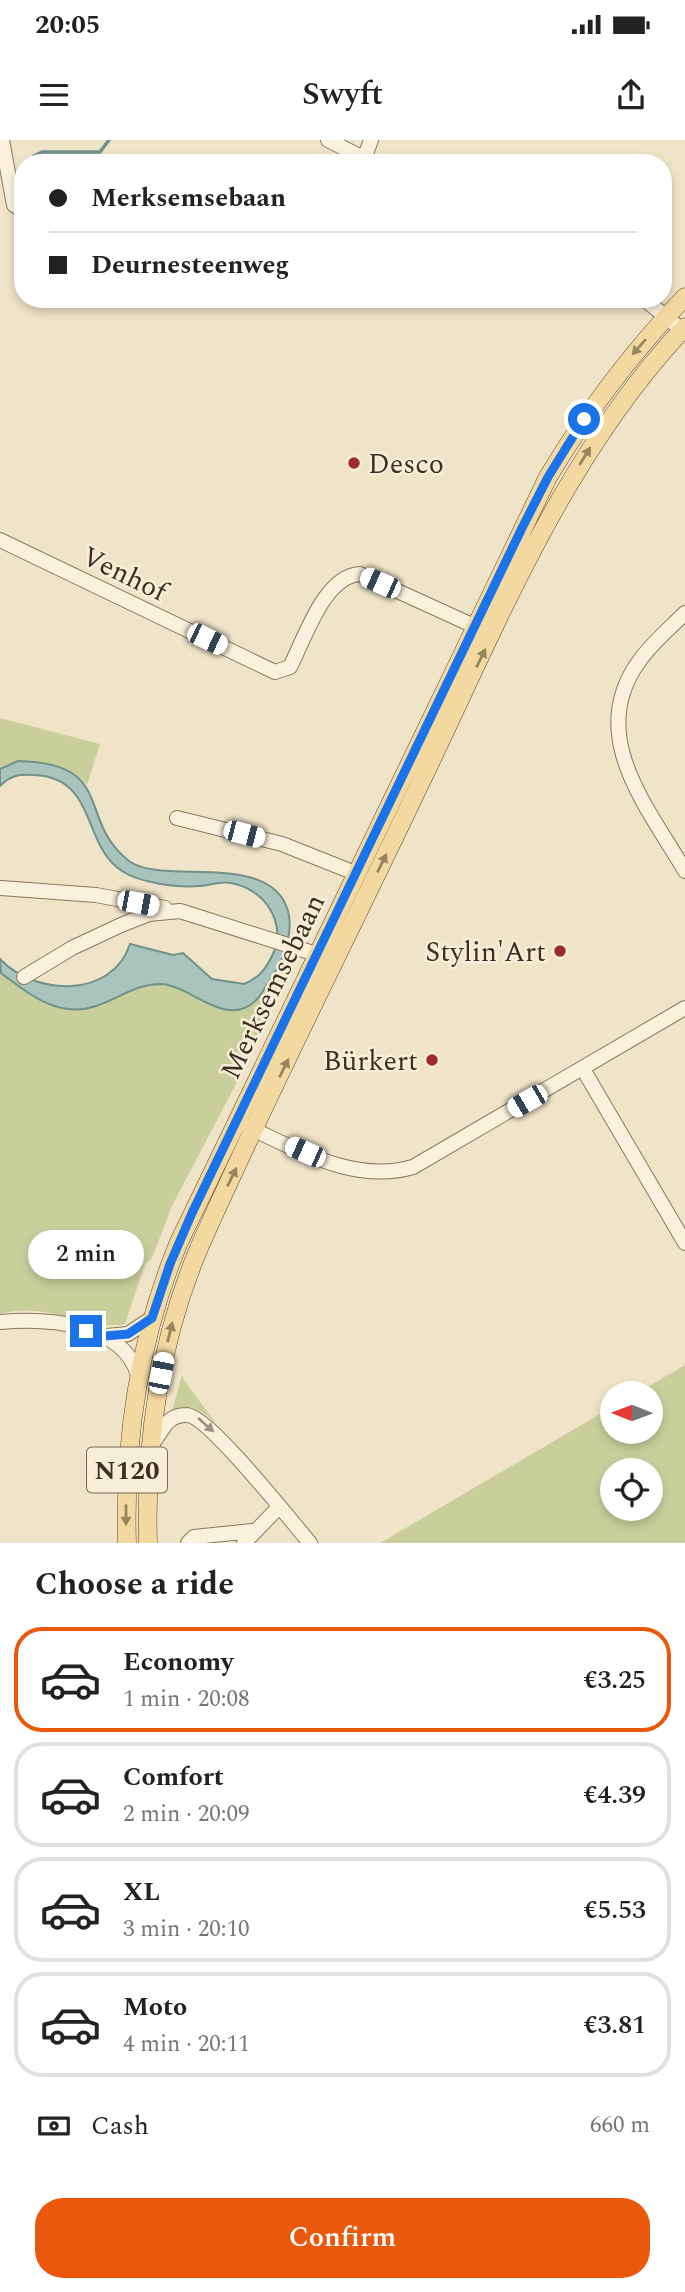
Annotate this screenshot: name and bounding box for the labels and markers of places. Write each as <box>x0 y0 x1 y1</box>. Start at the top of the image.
place label: Desco <box>368 443 444 486</box>
marker: Desco <box>346 455 362 471</box>
place label: Stylin'Art <box>425 931 546 974</box>
marker: Stylin'Art <box>552 943 568 959</box>
place label: Bürkert <box>323 1040 418 1083</box>
marker: Bürkert <box>424 1052 440 1068</box>

